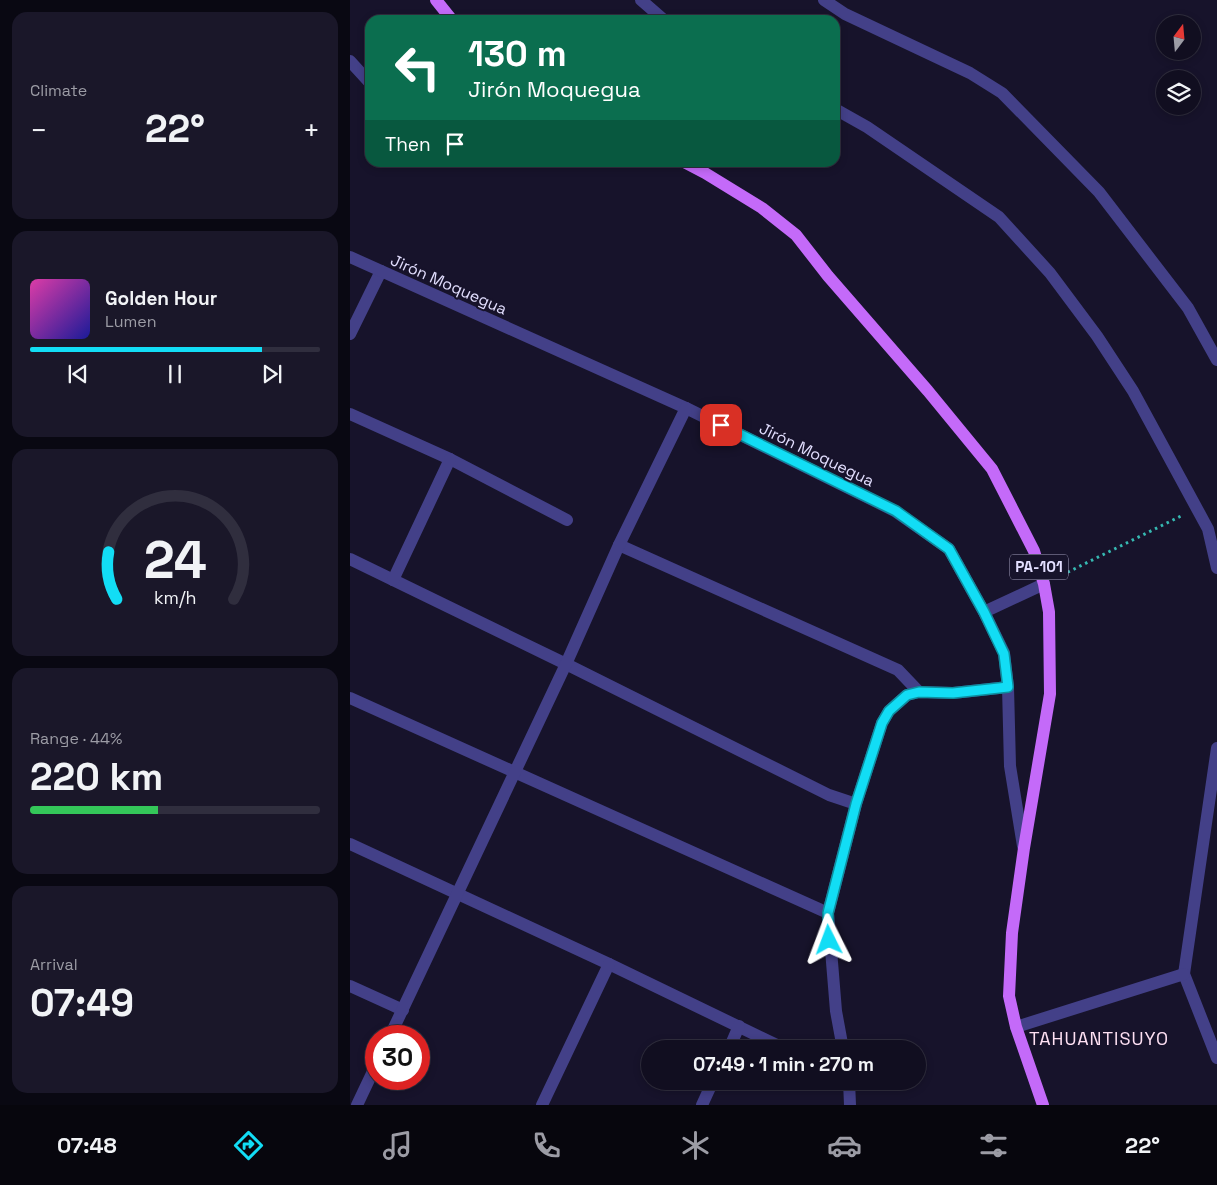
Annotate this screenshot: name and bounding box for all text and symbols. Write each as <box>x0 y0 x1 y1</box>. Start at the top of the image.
north arrow <box>1156 15 1201 60</box>
map controls <box>1156 15 1201 115</box>
text: 130 m <box>468 32 567 76</box>
icon: left <box>385 35 450 100</box>
button: layers <box>1156 70 1201 115</box>
text: Jirón Moquegua <box>468 75 641 103</box>
text: Climate <box>30 80 87 101</box>
text: 22° <box>145 105 205 153</box>
text: − <box>30 112 47 148</box>
text: + <box>303 112 320 148</box>
icon: arrive <box>441 130 469 158</box>
text: Then <box>385 132 431 157</box>
street label: Jirón Moquegua <box>387 249 510 320</box>
text: Golden Hour <box>105 286 217 311</box>
text: Lumen <box>105 311 157 332</box>
icon: previous <box>64 360 92 388</box>
icon: pause <box>161 360 189 388</box>
icon: next <box>258 360 286 388</box>
pin <box>700 404 742 446</box>
icon: arrive <box>707 411 735 439</box>
street label: Jirón Moquegua <box>756 417 878 491</box>
text: 24 <box>143 527 207 593</box>
road number: PA-101 <box>1010 554 1068 580</box>
text: km/h <box>154 586 196 609</box>
text: Range · 44% <box>30 728 122 749</box>
text: 220 km <box>30 753 163 801</box>
position arrow <box>802 913 854 965</box>
text: Arrival <box>30 954 78 975</box>
text: 07:49 <box>30 979 134 1027</box>
speed limit sign: 30 <box>365 1025 430 1090</box>
district label: TAHUANTISUYO <box>1029 1027 1169 1050</box>
text: 07:49 · 1 min · 270 m <box>693 1052 874 1077</box>
icon: directions <box>231 1128 266 1163</box>
icon: music <box>380 1128 415 1163</box>
icon: phone <box>529 1128 564 1163</box>
icon: climate <box>678 1128 713 1163</box>
icon: car <box>827 1128 862 1163</box>
icon: filters <box>976 1128 1011 1163</box>
text: 07:48 <box>57 1131 117 1159</box>
text: 22° <box>1125 1131 1160 1159</box>

